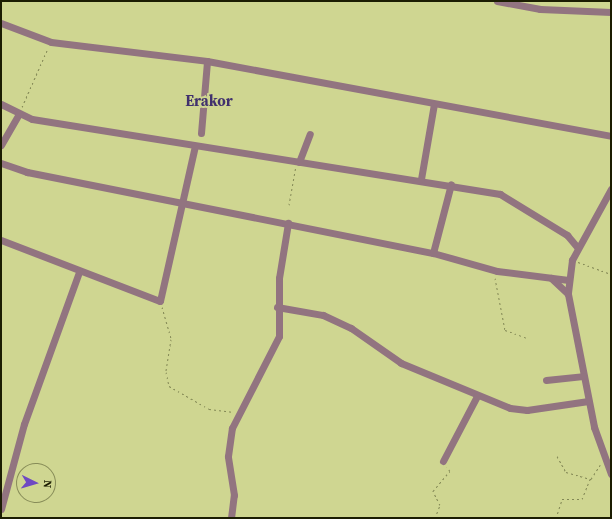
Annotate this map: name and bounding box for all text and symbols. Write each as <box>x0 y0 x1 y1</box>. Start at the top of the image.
district label: Erakor <box>185 92 233 110</box>
north arrow <box>16 463 56 503</box>
text: N <box>40 479 55 489</box>

